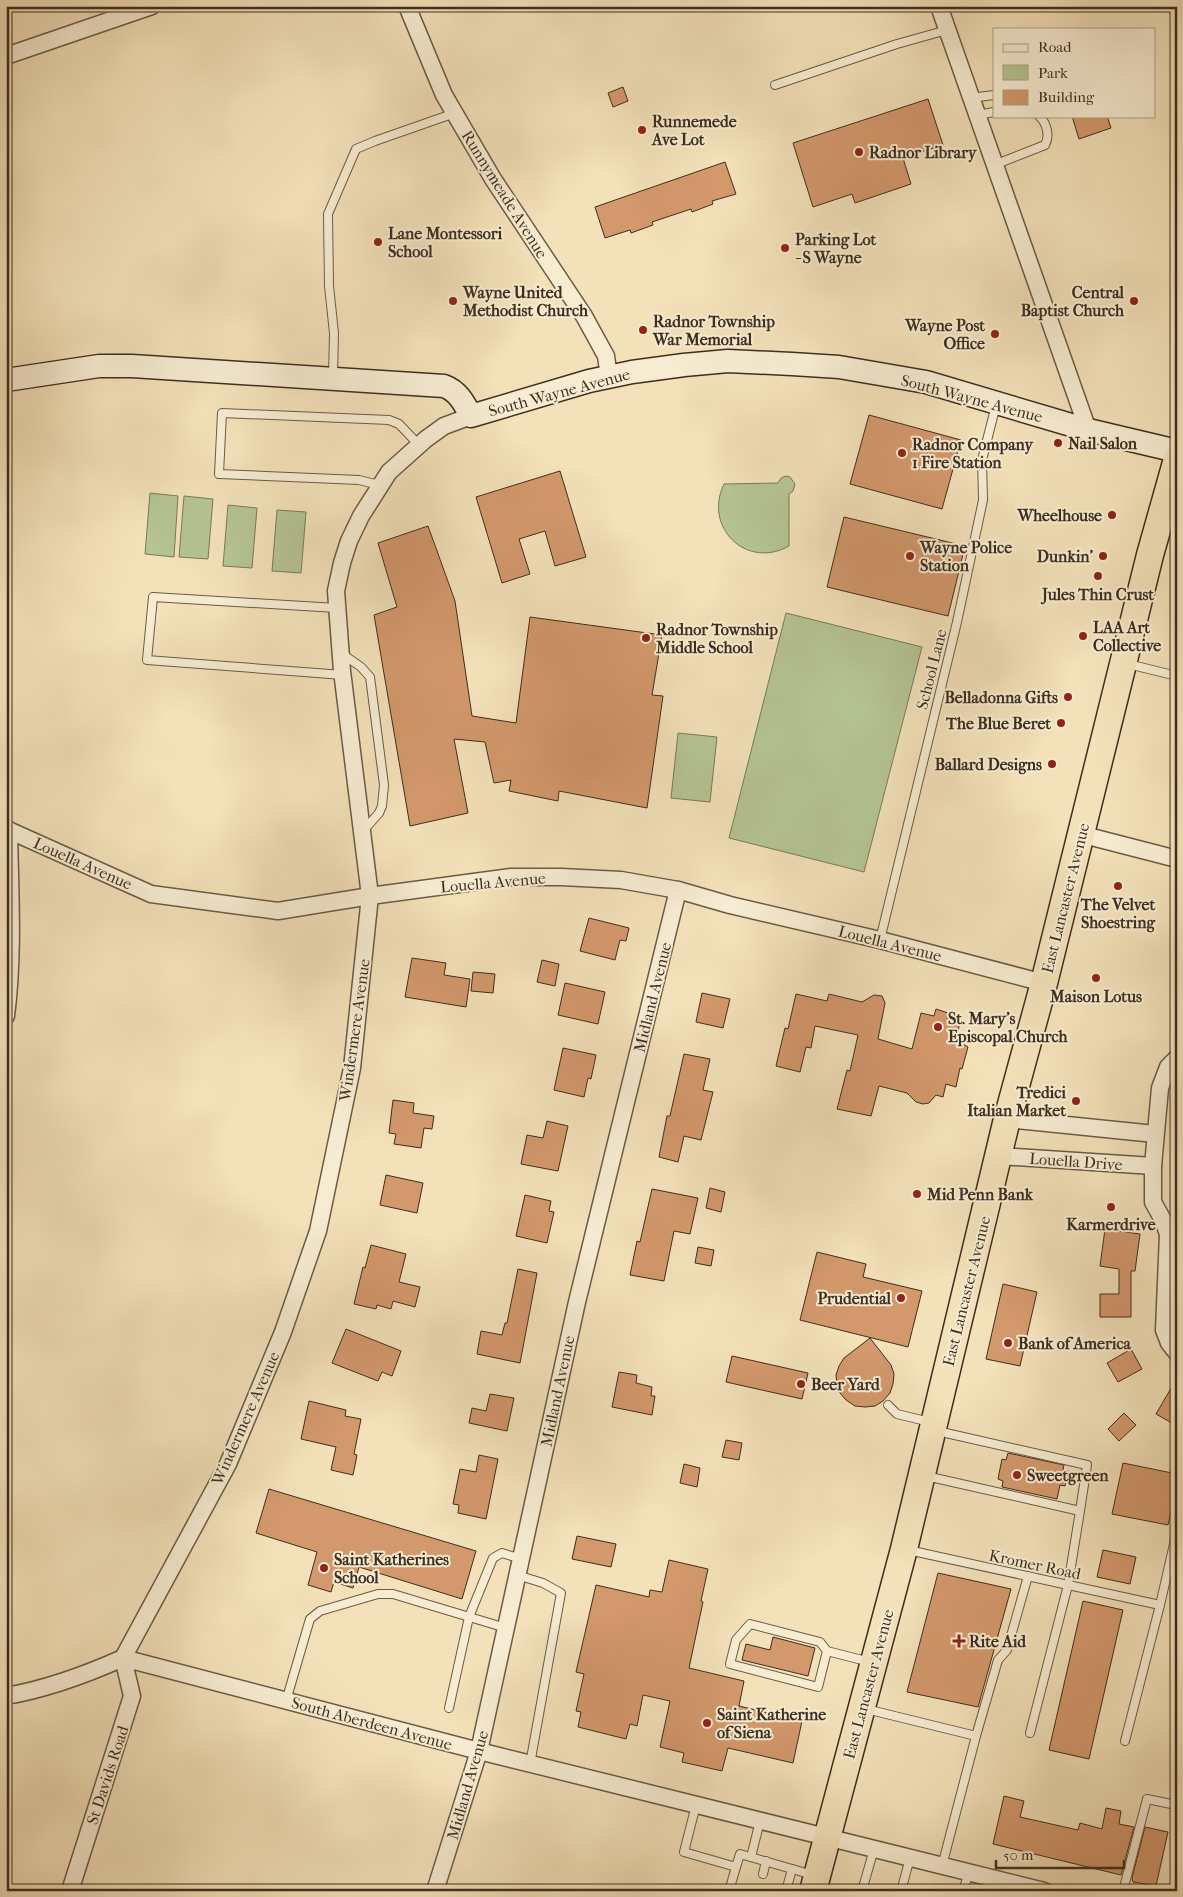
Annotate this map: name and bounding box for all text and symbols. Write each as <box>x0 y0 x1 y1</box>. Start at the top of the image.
legend <box>993 28 1156 118</box>
text: Road <box>1038 38 1072 56</box>
text: Park <box>1038 64 1068 82</box>
text: Building <box>1038 88 1095 106</box>
place label: Runnemede Ave Lot <box>651 112 737 149</box>
marker: Runnemede Ave Lot <box>636 124 648 136</box>
street label: Runnymeade Avenue <box>458 127 552 262</box>
place label: Radnor Library <box>869 143 978 163</box>
marker: Radnor Library <box>853 146 865 158</box>
place label: Lane Montessori School <box>388 224 503 261</box>
place label: Parking Lot - S Wayne <box>795 230 877 268</box>
marker: Lane Montessori School <box>372 236 384 248</box>
marker: Parking Lot - S Wayne <box>779 242 791 254</box>
place label: Wayne United Methodist Church <box>462 283 589 320</box>
place label: Central Baptist Church <box>1021 283 1125 321</box>
marker: Wayne United Methodist Church <box>447 295 459 307</box>
marker: Central Baptist Church <box>1128 295 1140 307</box>
place label: Radnor Township War Memorial <box>652 312 775 349</box>
place label: Wayne Post Office <box>904 316 985 353</box>
marker: Radnor Township War Memorial <box>637 324 649 336</box>
marker: Wayne Post Office <box>989 328 1001 340</box>
street label: South Wayne Avenue <box>486 364 632 421</box>
street label: South Wayne Avenue <box>899 370 1045 427</box>
place label: Nail Salon <box>1068 434 1138 453</box>
place label: Radnor Company 1 Fire Station <box>912 435 1034 472</box>
marker: Nail Salon <box>1052 437 1064 449</box>
marker: Radnor Company 1 Fire Station <box>896 447 908 459</box>
place label: Wheelhouse <box>1016 506 1102 525</box>
marker: Wheelhouse <box>1106 509 1118 521</box>
place label: Wayne Police Station <box>919 538 1012 575</box>
place label: Dunkin' <box>1037 547 1094 566</box>
marker: Wayne Police Station <box>904 550 916 562</box>
marker: Dunkin' <box>1097 550 1109 562</box>
marker: Jules Thin Crust <box>1092 570 1104 582</box>
place label: Jules Thin Crust <box>1040 585 1154 605</box>
place label: LAA Art Collective <box>1093 618 1161 655</box>
place label: Radnor Township Middle School <box>655 620 778 657</box>
street label: School Lane <box>912 627 951 711</box>
marker: LAA Art Collective <box>1077 630 1089 642</box>
marker: Radnor Township Middle School <box>640 632 652 644</box>
place label: Belladonna Gifts <box>944 688 1058 707</box>
marker: Belladonna Gifts <box>1062 691 1074 703</box>
place label: The Blue Beret <box>945 714 1051 733</box>
marker: The Blue Beret <box>1055 717 1067 729</box>
place label: Ballard Designs <box>935 755 1042 775</box>
marker: Ballard Designs <box>1046 758 1058 770</box>
street label: East Lancaster Avenue <box>1038 821 1093 975</box>
street label: Louella Avenue <box>31 833 135 894</box>
street label: Louella Avenue <box>439 868 547 897</box>
marker: The Velvet Shoestring <box>1112 880 1124 892</box>
place label: The Velvet Shoestring <box>1080 895 1156 933</box>
street label: Louella Avenue <box>836 921 944 966</box>
street label: Midland Avenue <box>630 940 675 1054</box>
street label: Windermere Avenue <box>335 957 374 1104</box>
marker: Maison Lotus <box>1090 972 1102 984</box>
place label: Maison Lotus <box>1049 987 1142 1006</box>
place label: St. Mary's Episcopal Church <box>948 1009 1068 1047</box>
marker: St. Mary's Episcopal Church <box>932 1021 944 1033</box>
place label: Tredici Italian Market <box>967 1083 1066 1120</box>
marker: Tredici Italian Market <box>1070 1095 1082 1107</box>
street label: Louella Drive <box>1029 1149 1123 1174</box>
place label: Mid Penn Bank <box>926 1185 1034 1204</box>
marker: Mid Penn Bank <box>911 1188 923 1200</box>
marker: Karmerdrive <box>1105 1201 1117 1213</box>
street label: East Lancaster Avenue <box>939 1214 994 1368</box>
place label: Karmerdrive <box>1066 1215 1156 1234</box>
place label: Prudential <box>817 1289 892 1308</box>
marker: Prudential <box>895 1292 907 1304</box>
street label: Midland Avenue <box>536 1334 579 1448</box>
place label: Bank of America <box>1018 1334 1131 1353</box>
marker: Bank of America <box>1002 1337 1014 1349</box>
street label: Windermere Avenue <box>207 1349 283 1489</box>
place label: Beer Yard <box>811 1375 881 1394</box>
marker: Beer Yard <box>795 1378 807 1390</box>
place label: Sweetgreen <box>1027 1466 1109 1486</box>
marker: Sweetgreen <box>1011 1469 1023 1481</box>
street label: Kromer Road <box>987 1545 1083 1584</box>
place label: Saint Katherines School <box>334 1550 449 1587</box>
marker: Saint Katherines School <box>318 1562 330 1574</box>
street label: East Lancaster Avenue <box>839 1607 898 1761</box>
place label: Rite Aid <box>969 1632 1027 1651</box>
marker: Rite Aid <box>953 1635 965 1647</box>
street label: South Aberdeen Avenue <box>289 1693 454 1754</box>
place label: Saint Katherine of Siena <box>717 1705 826 1742</box>
marker: Saint Katherine of Siena <box>701 1717 713 1729</box>
street label: St Davids Road <box>83 1723 133 1827</box>
street label: Midland Avenue <box>443 1728 492 1842</box>
scale bar <box>996 1837 1123 1869</box>
text: 50 m <box>1003 1846 1034 1864</box>

